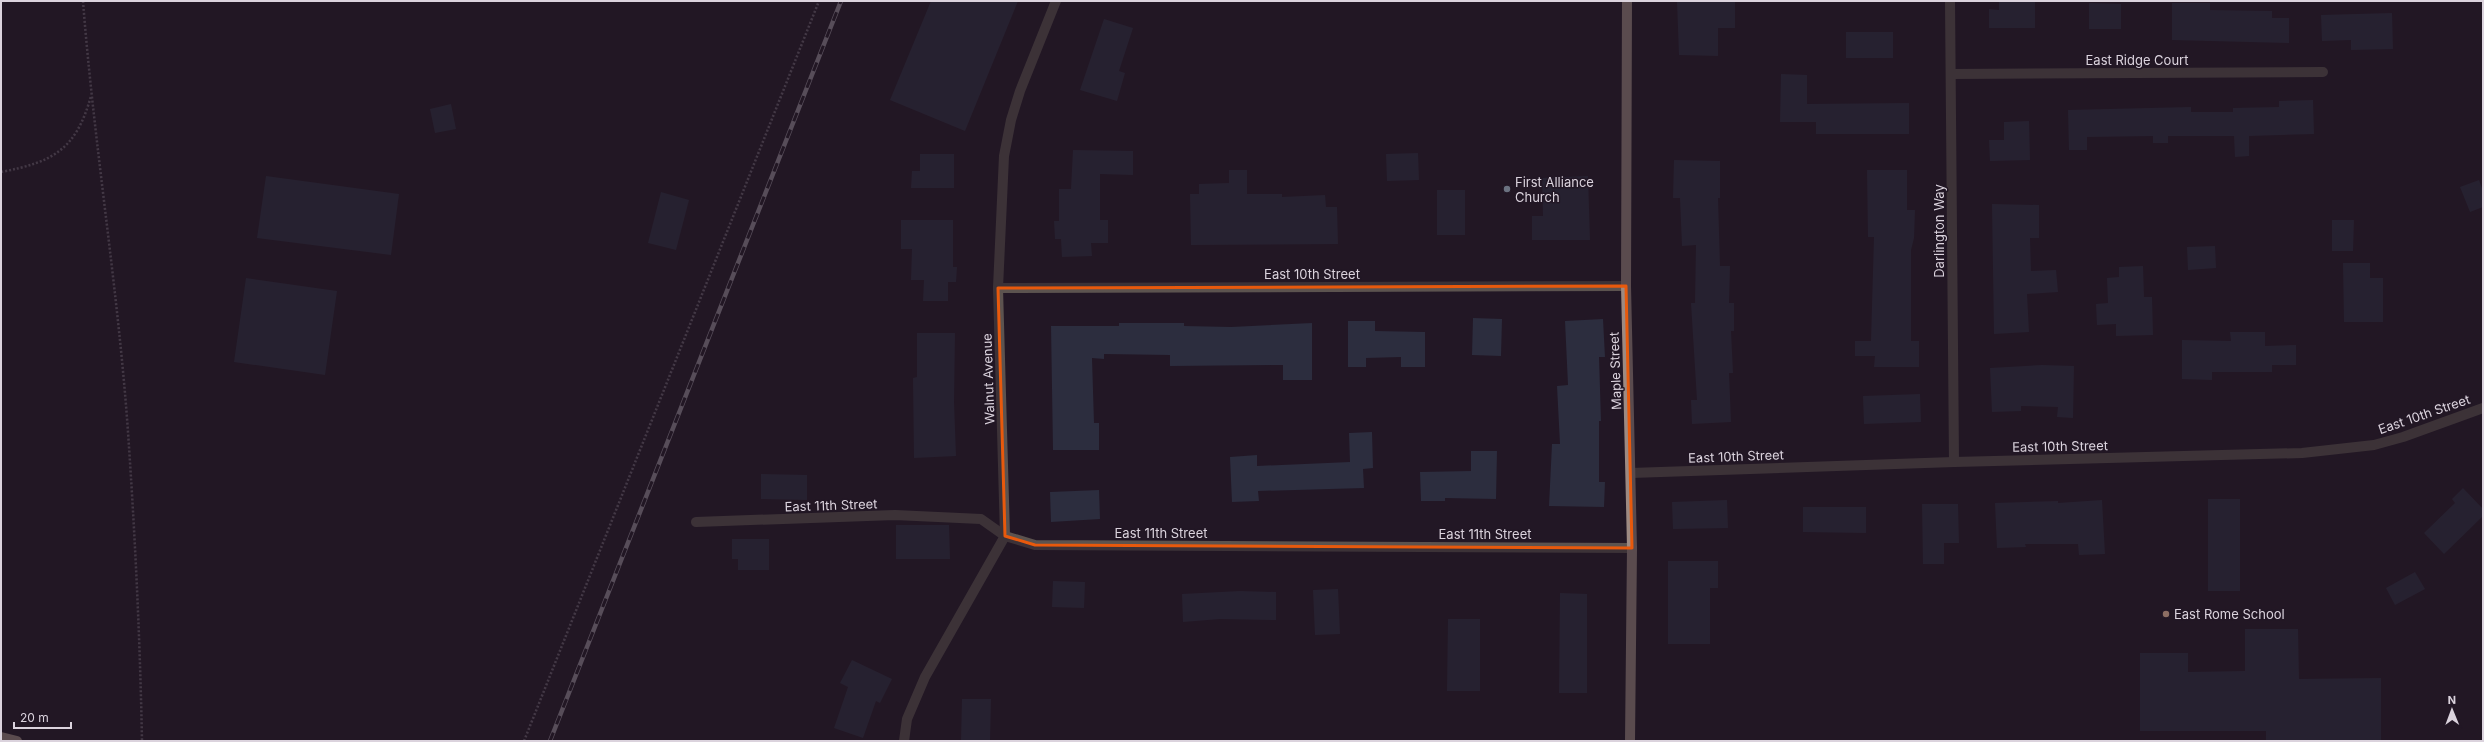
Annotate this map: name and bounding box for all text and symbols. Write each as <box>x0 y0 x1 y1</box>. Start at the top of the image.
street label: East Ridge Court <box>2086 52 2188 68</box>
place label: First Alliance Church <box>1515 174 1594 205</box>
marker: First Alliance Church <box>1502 184 1512 194</box>
street label: Darlington Way <box>1931 184 1947 278</box>
street label: East 10th Street <box>1264 266 1360 282</box>
street label: Maple Street <box>1606 332 1624 410</box>
street label: Walnut Avenue <box>978 333 998 425</box>
street label: East 10th Street <box>2376 391 2472 437</box>
street label: East 10th Street <box>2012 437 2108 455</box>
street label: East 10th Street <box>1688 446 1784 466</box>
street label: East 11th Street <box>784 495 878 515</box>
street label: East 11th Street <box>1115 525 1207 541</box>
street label: East 11th Street <box>1439 526 1531 542</box>
place label: East Rome School <box>2174 606 2285 622</box>
marker: East Rome School <box>2161 609 2171 619</box>
north arrow <box>2432 690 2472 730</box>
text: N <box>2448 693 2456 707</box>
scale bar <box>14 704 71 730</box>
text: 20 m <box>20 710 49 725</box>

